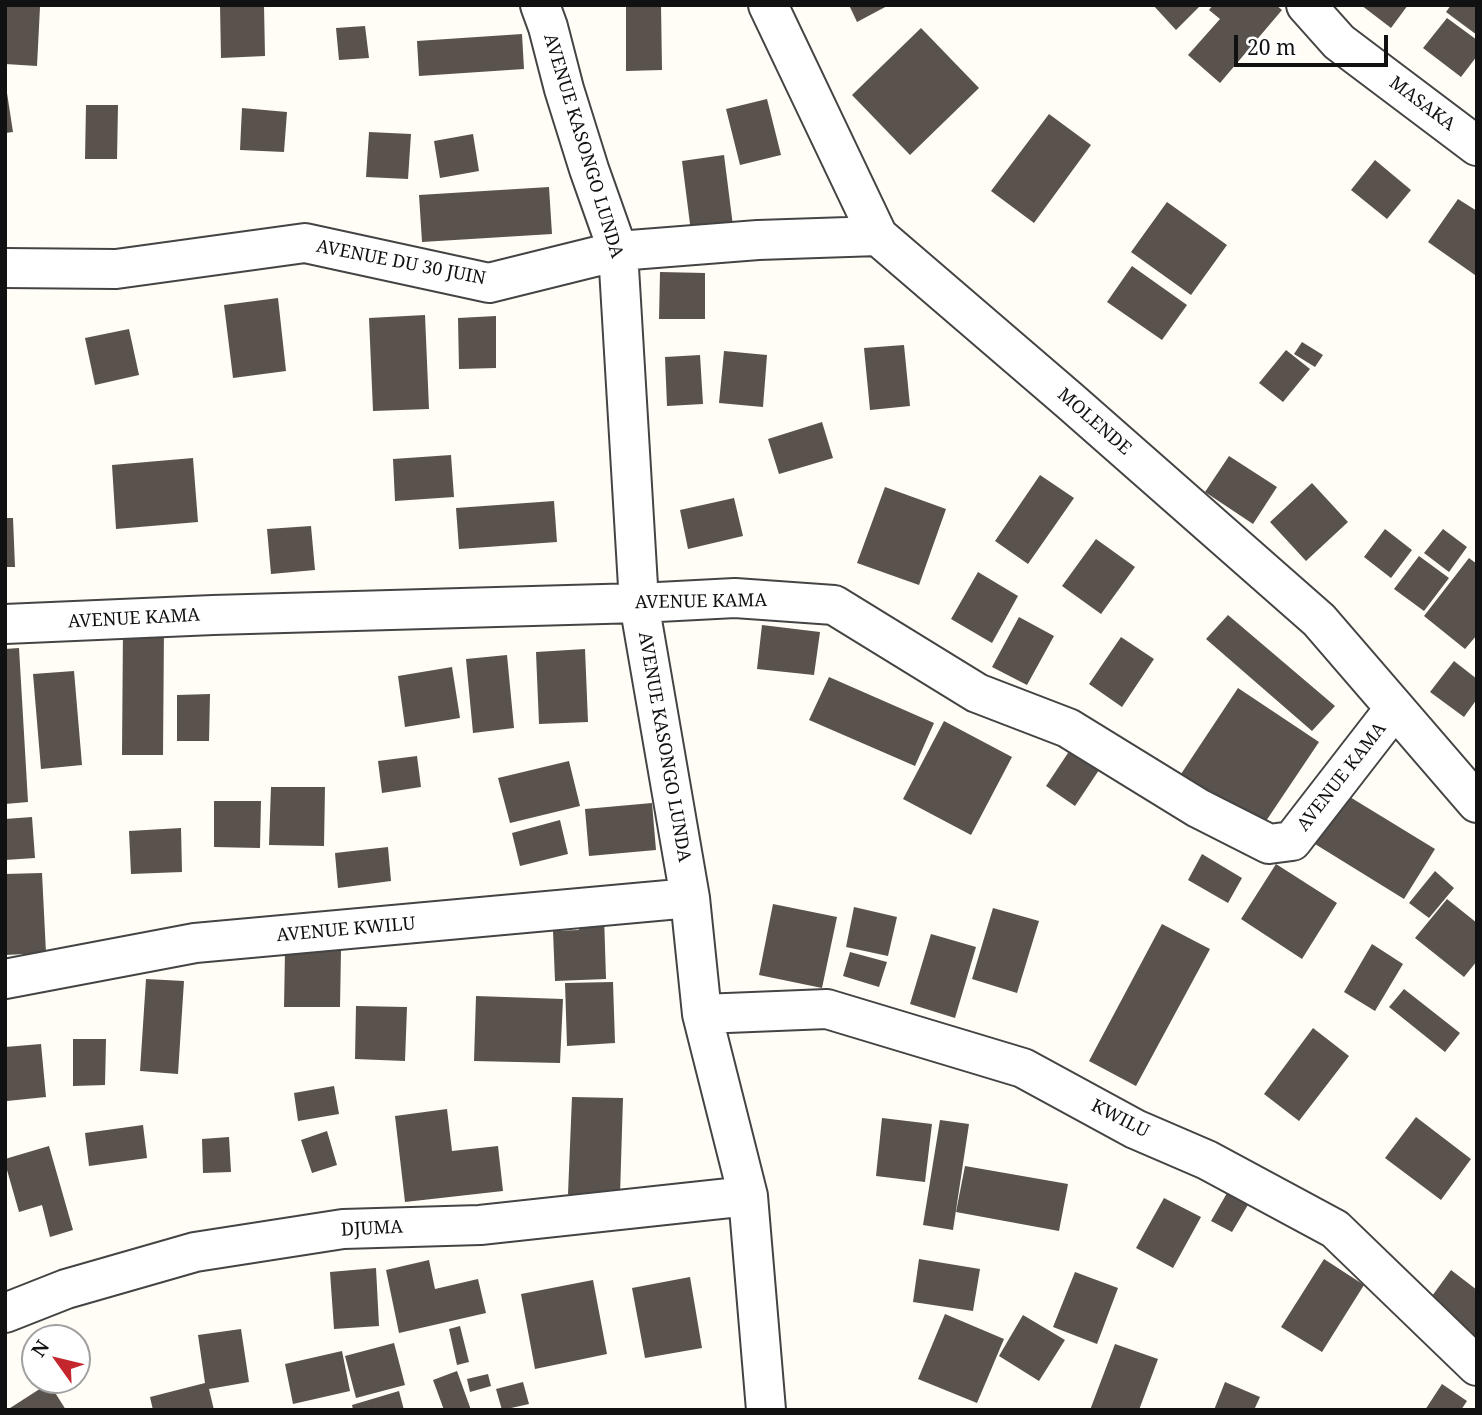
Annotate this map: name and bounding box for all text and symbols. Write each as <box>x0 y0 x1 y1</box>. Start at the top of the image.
scale bar <box>1237 21 1391 65</box>
street label: AVENUE KASONGO LUNDA <box>539 31 627 261</box>
text: 20 m <box>1247 33 1296 61</box>
street label: MASAKA <box>1385 72 1459 136</box>
street label: AVENUE DU 30 JUIN <box>314 236 488 290</box>
street label: MOLENDE <box>1053 384 1135 460</box>
street label: AVENUE KAMA <box>635 590 767 614</box>
street label: AVENUE KAMA <box>68 605 200 633</box>
street label: AVENUE KASONGO LUNDA <box>633 630 695 864</box>
street label: AVENUE KAMA <box>1293 718 1391 836</box>
street label: AVENUE KWILU <box>276 913 416 947</box>
street label: KWILU <box>1087 1095 1153 1143</box>
street label: DJUMA <box>340 1217 404 1241</box>
north arrow <box>21 1324 91 1394</box>
text: N <box>25 1335 55 1362</box>

